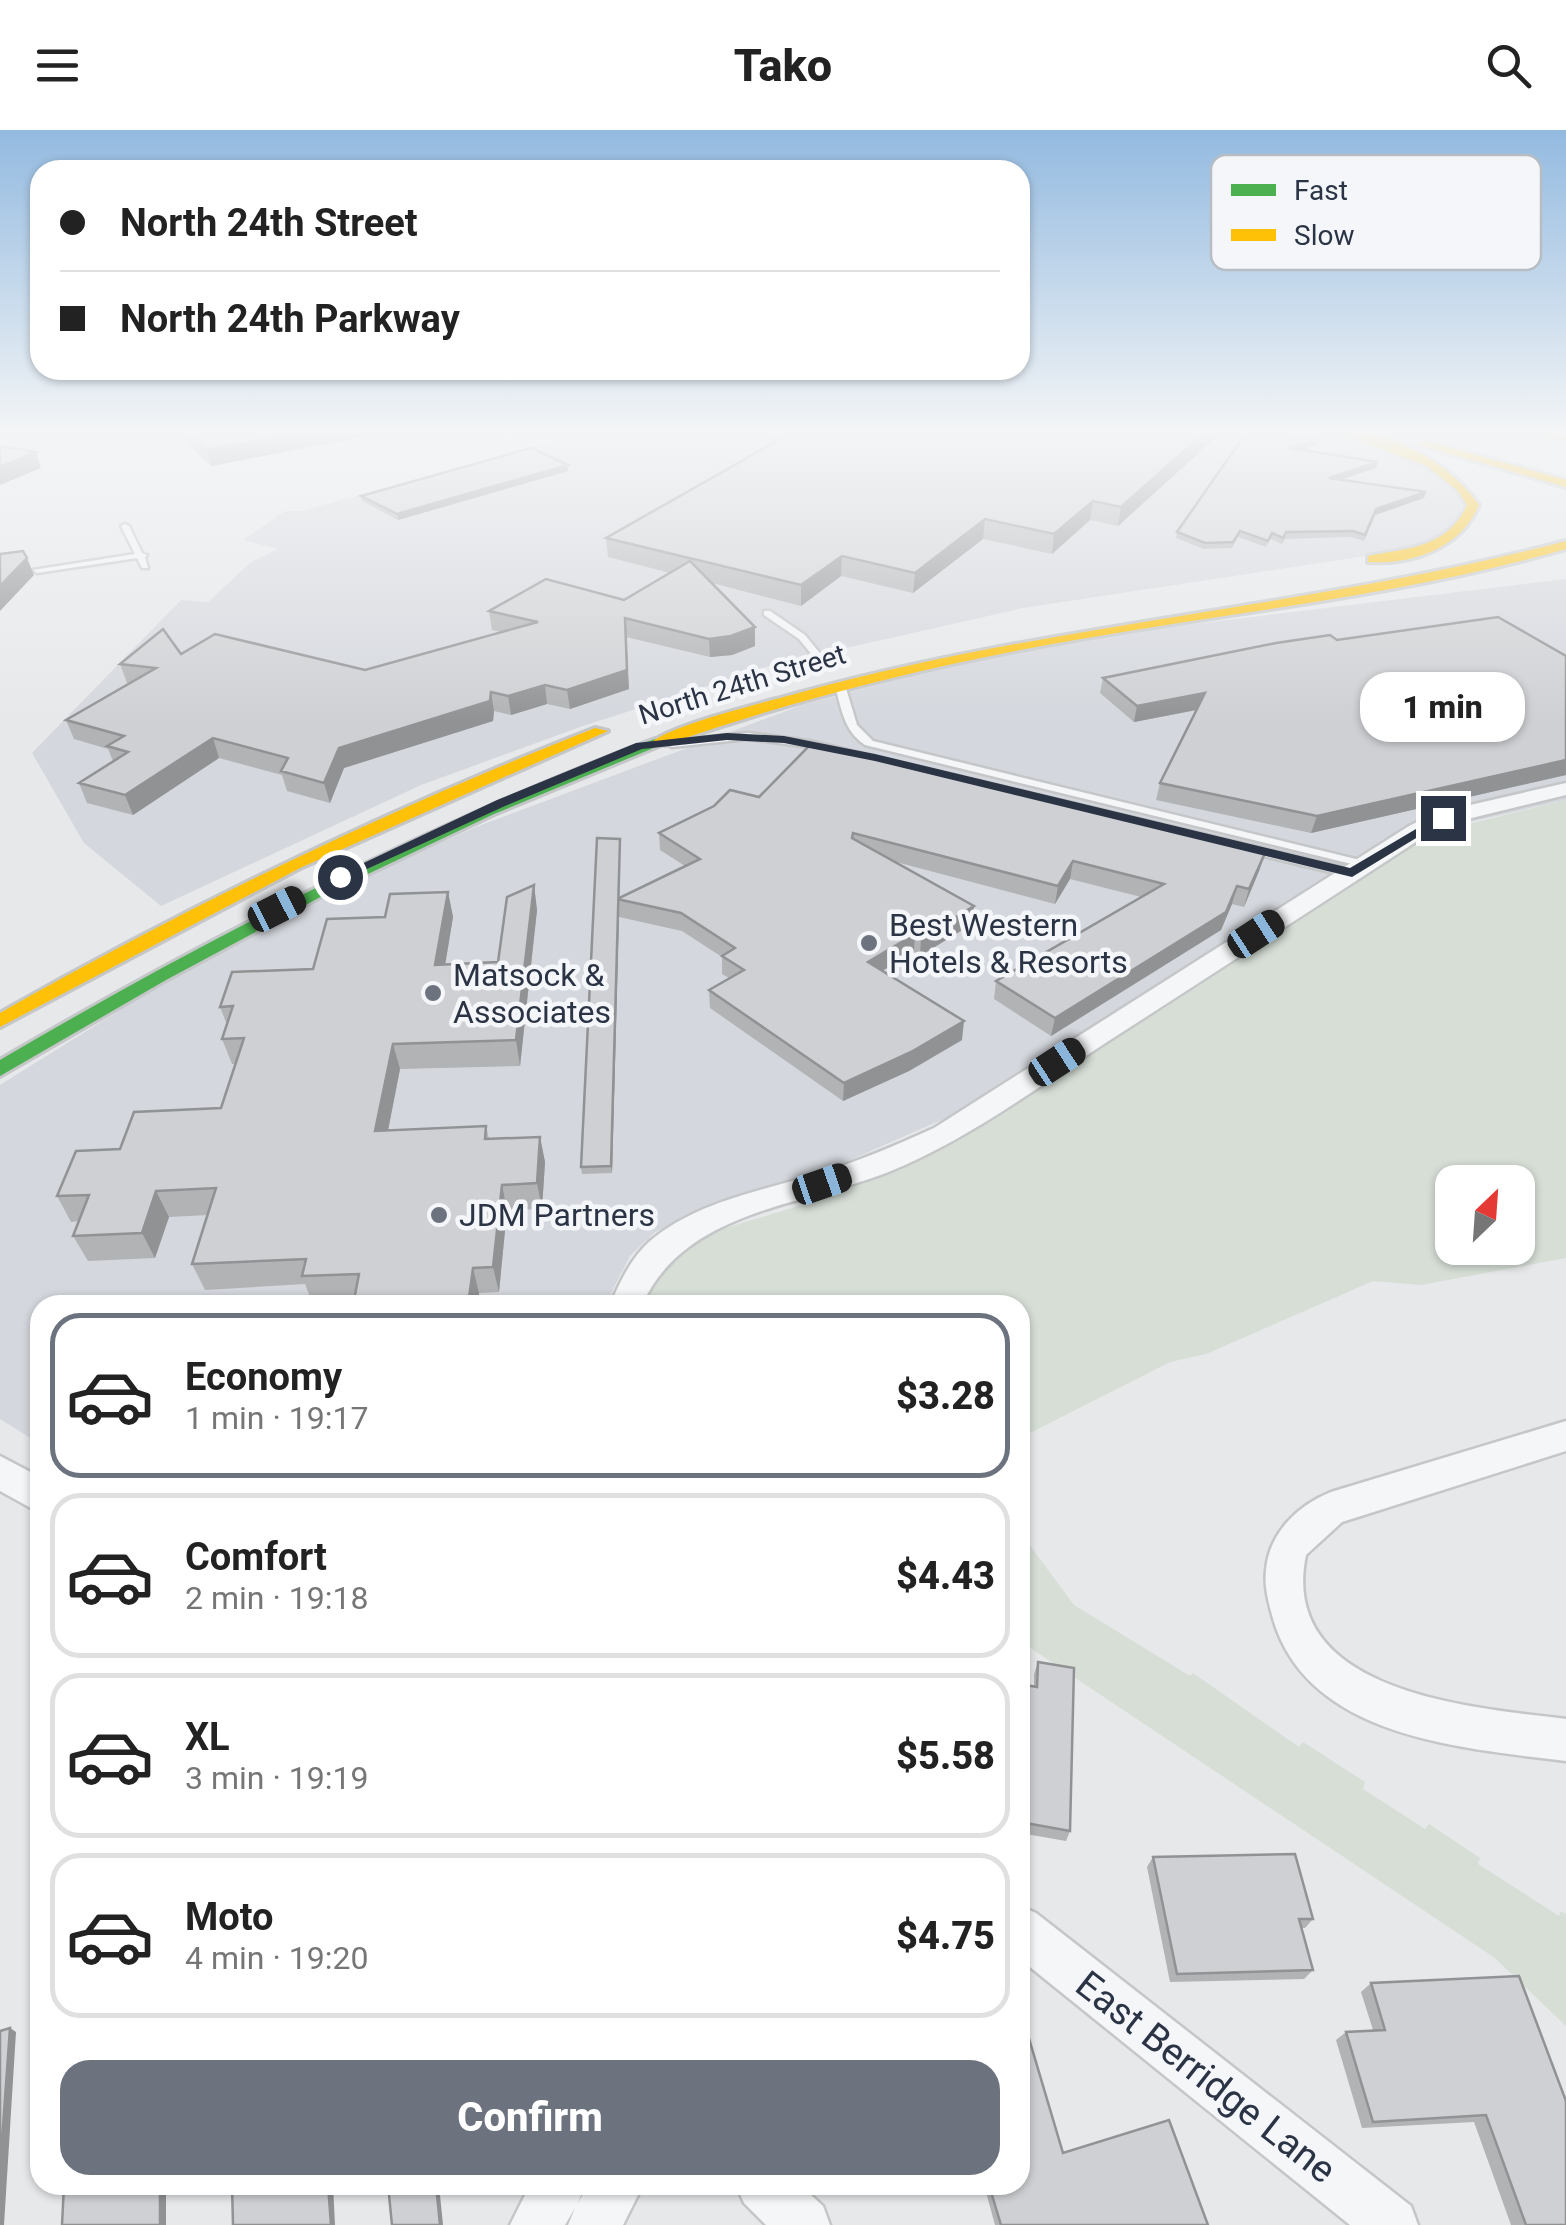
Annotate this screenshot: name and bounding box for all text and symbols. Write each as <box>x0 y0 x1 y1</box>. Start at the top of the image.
icon: menu <box>30 38 85 93</box>
icon: search <box>1481 38 1536 93</box>
text: Tako <box>734 39 832 92</box>
legend <box>1211 155 1541 270</box>
text: Fast <box>1294 174 1348 207</box>
text: North 24th Street <box>120 201 418 245</box>
text: Slow <box>1294 219 1354 252</box>
text: North 24th Parkway <box>120 297 460 341</box>
street label: North 24th Street <box>635 637 850 732</box>
callout: 1 min <box>1360 673 1526 743</box>
text: 1 min <box>1402 688 1483 726</box>
route end <box>1421 796 1466 841</box>
route start <box>318 855 363 900</box>
car <box>243 882 311 936</box>
car <box>1223 905 1289 963</box>
place label: Best Western Hotels & Resorts <box>889 906 1128 981</box>
marker: Best Western Hotels & Resorts <box>858 932 880 954</box>
place label: Matsock & Associates <box>453 956 611 1031</box>
marker: Matsock & Associates <box>422 982 444 1004</box>
car <box>1024 1033 1090 1091</box>
car <box>789 1160 855 1208</box>
north arrow <box>1435 1165 1535 1265</box>
map controls <box>1435 1165 1535 1265</box>
place label: JDM Partners <box>459 1196 655 1234</box>
marker: JDM Partners <box>428 1204 450 1226</box>
icon: car <box>65 1351 155 1441</box>
text: Economy <box>185 1355 342 1399</box>
text: $3.28 <box>896 1374 995 1418</box>
text: 1 min · 19:17 <box>185 1399 368 1437</box>
icon: car <box>65 1531 155 1621</box>
text: Comfort <box>185 1535 327 1579</box>
text: $4.43 <box>896 1554 995 1598</box>
text: 2 min · 19:18 <box>185 1579 368 1617</box>
icon: car <box>65 1711 155 1801</box>
text: XL <box>185 1715 230 1759</box>
text: $5.58 <box>896 1734 995 1778</box>
text: 3 min · 19:19 <box>185 1759 368 1797</box>
icon: car <box>65 1891 155 1981</box>
text: Moto <box>185 1895 274 1939</box>
text: $4.75 <box>896 1914 995 1958</box>
text: 4 min · 19:20 <box>185 1939 368 1977</box>
street label: East Berridge Lane <box>1067 1962 1345 2192</box>
button: Confirm <box>60 2060 1000 2175</box>

